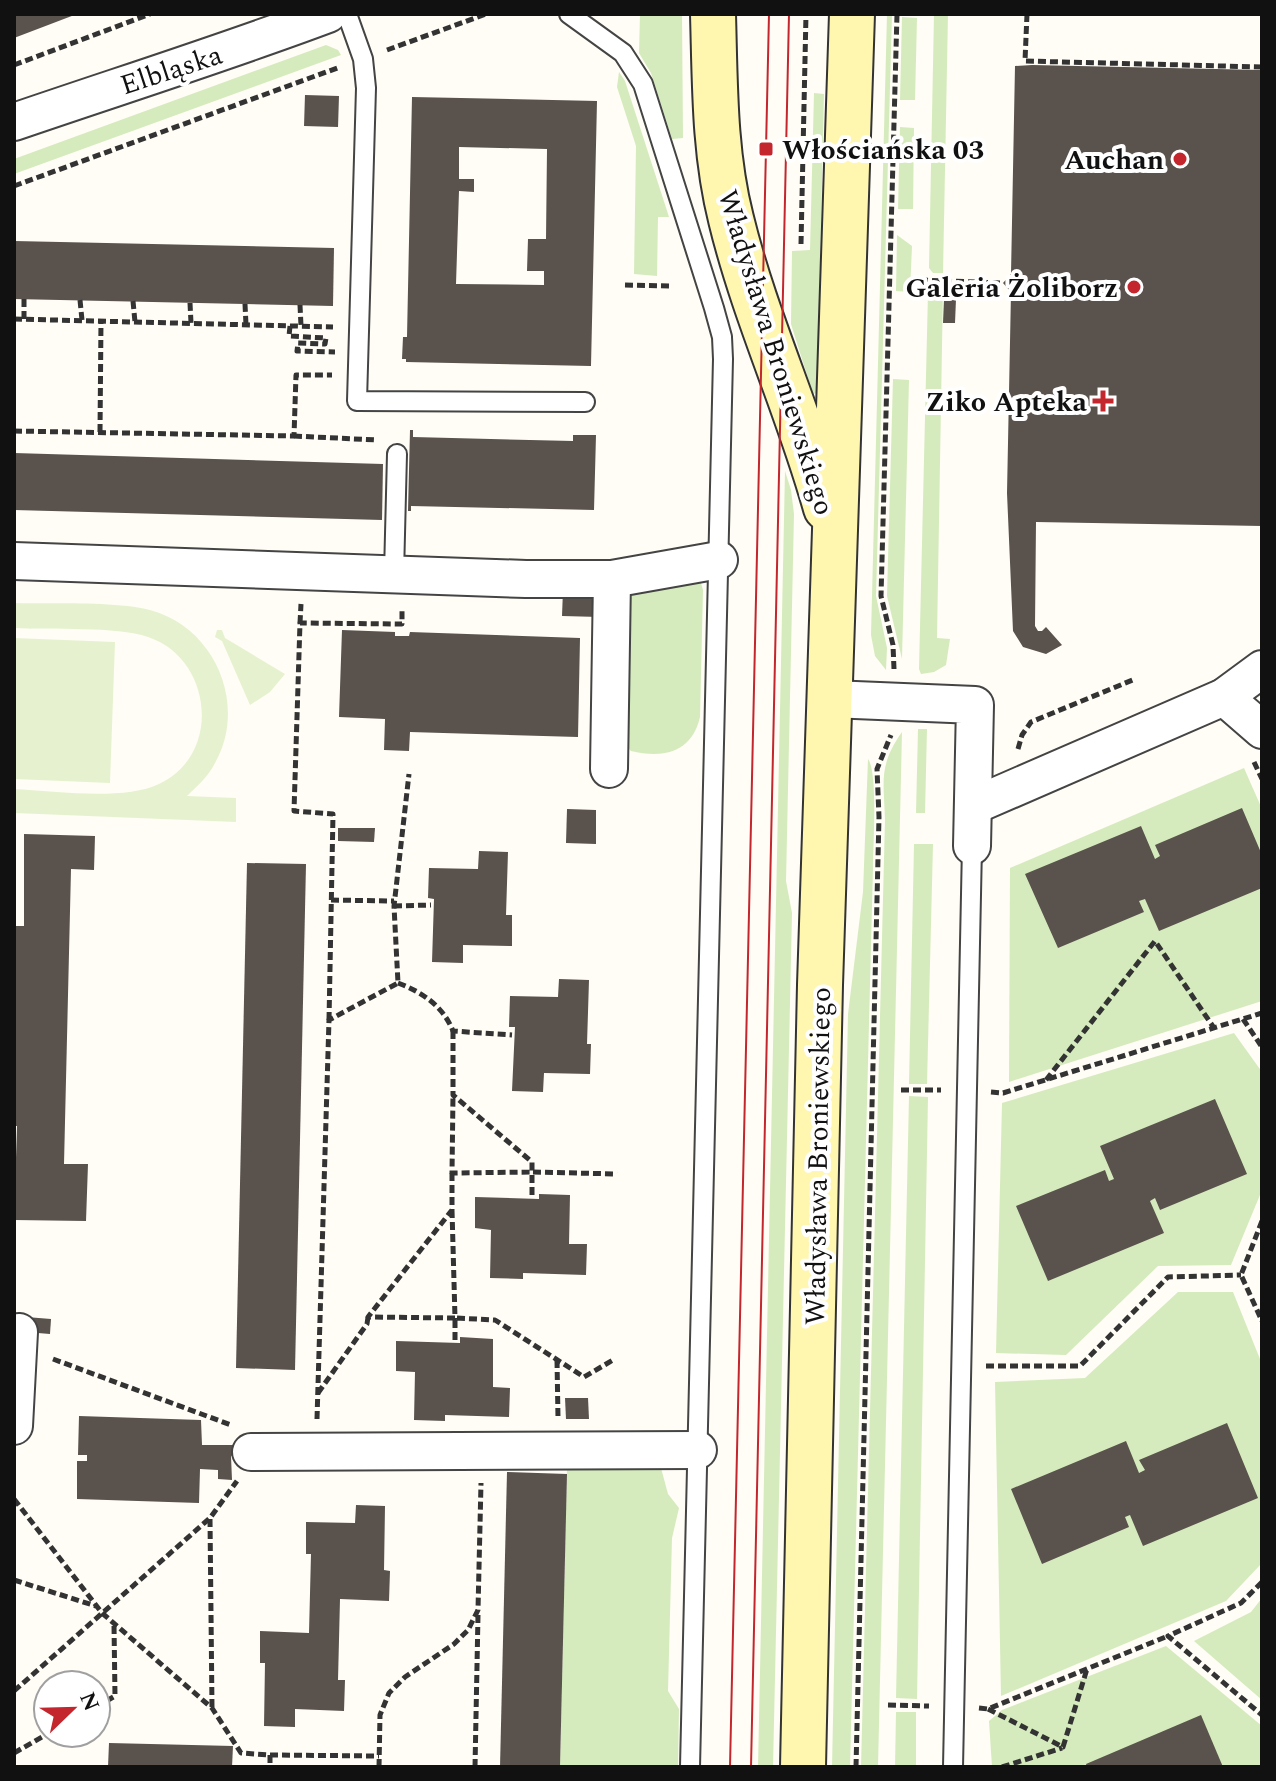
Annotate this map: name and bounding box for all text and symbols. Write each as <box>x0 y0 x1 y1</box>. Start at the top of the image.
street label: Elbląska <box>115 34 228 107</box>
place label: Włościańska 03 <box>782 129 984 172</box>
place label: Auchan <box>1064 139 1164 182</box>
marker: Włościańska 03 <box>757 140 775 158</box>
marker: Auchan <box>1171 150 1189 168</box>
street label: Władysława Broniewskiego <box>706 184 846 520</box>
place label: Galeria Żoliborz <box>906 267 1118 310</box>
marker: Galeria Żoliborz <box>1125 278 1143 296</box>
place label: Ziko Apteka <box>926 381 1088 424</box>
marker: Ziko Apteka <box>1094 392 1112 410</box>
street label: Władysława Broniewskiego <box>794 987 843 1325</box>
north arrow <box>32 1669 112 1749</box>
text: N <box>70 1687 108 1717</box>

